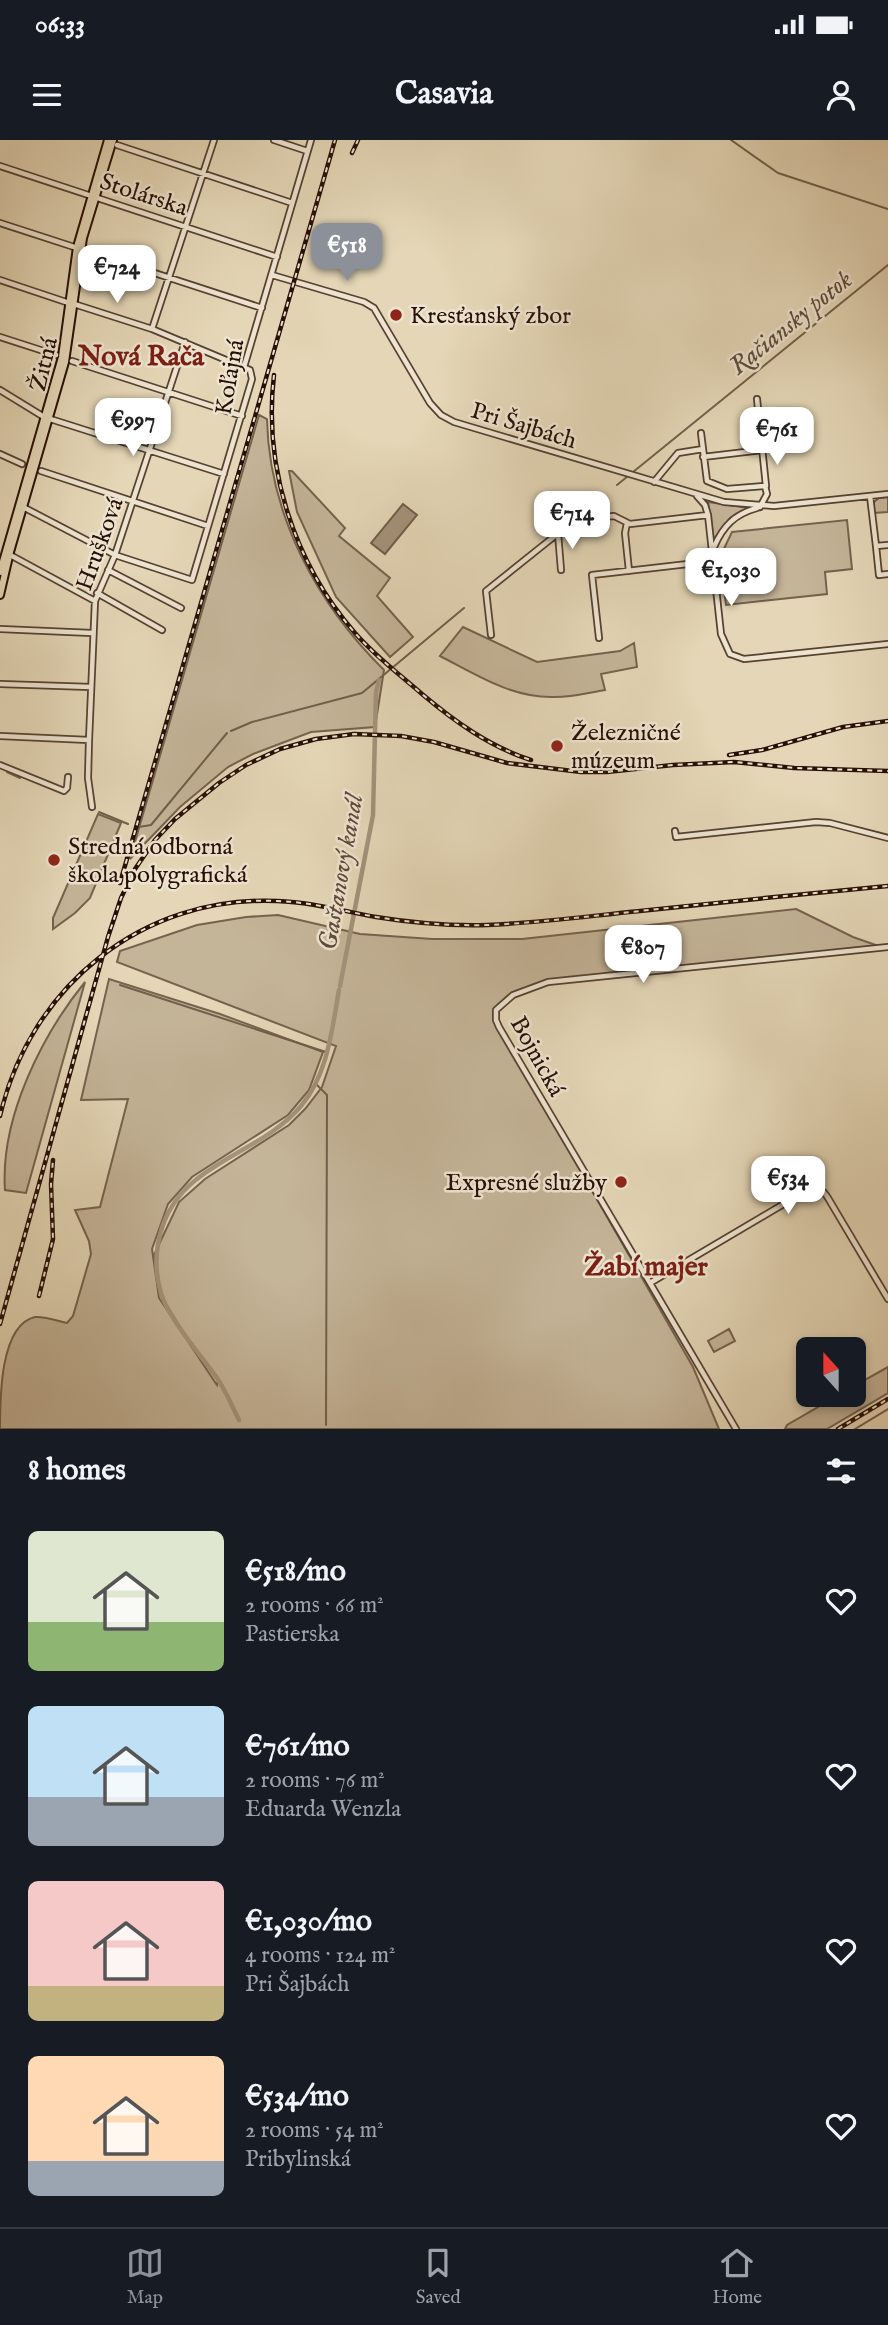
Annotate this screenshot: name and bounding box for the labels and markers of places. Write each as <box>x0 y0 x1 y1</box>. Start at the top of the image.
pin: €518 <box>306 223 388 283</box>
pin: €724 <box>76 246 158 305</box>
place label: Kresťanský zbor <box>410 301 571 332</box>
marker: Kresťanský zbor <box>388 307 404 323</box>
pin: €997 <box>92 398 174 458</box>
pin: €761 <box>736 408 818 467</box>
pin: €714 <box>531 492 613 551</box>
pin: €1,030 <box>674 548 788 608</box>
place label: Železničné múzeum <box>571 718 681 777</box>
marker: Železničné múzeum <box>549 738 565 754</box>
place label: Stredná odborná škola polygrafická <box>68 832 248 891</box>
marker: Stredná odborná škola polygrafická <box>46 852 62 868</box>
pin: €807 <box>602 926 684 985</box>
pin: €534 <box>747 1156 829 1216</box>
place label: Expresné služby <box>446 1168 607 1199</box>
marker: Expresné služby <box>613 1174 629 1190</box>

